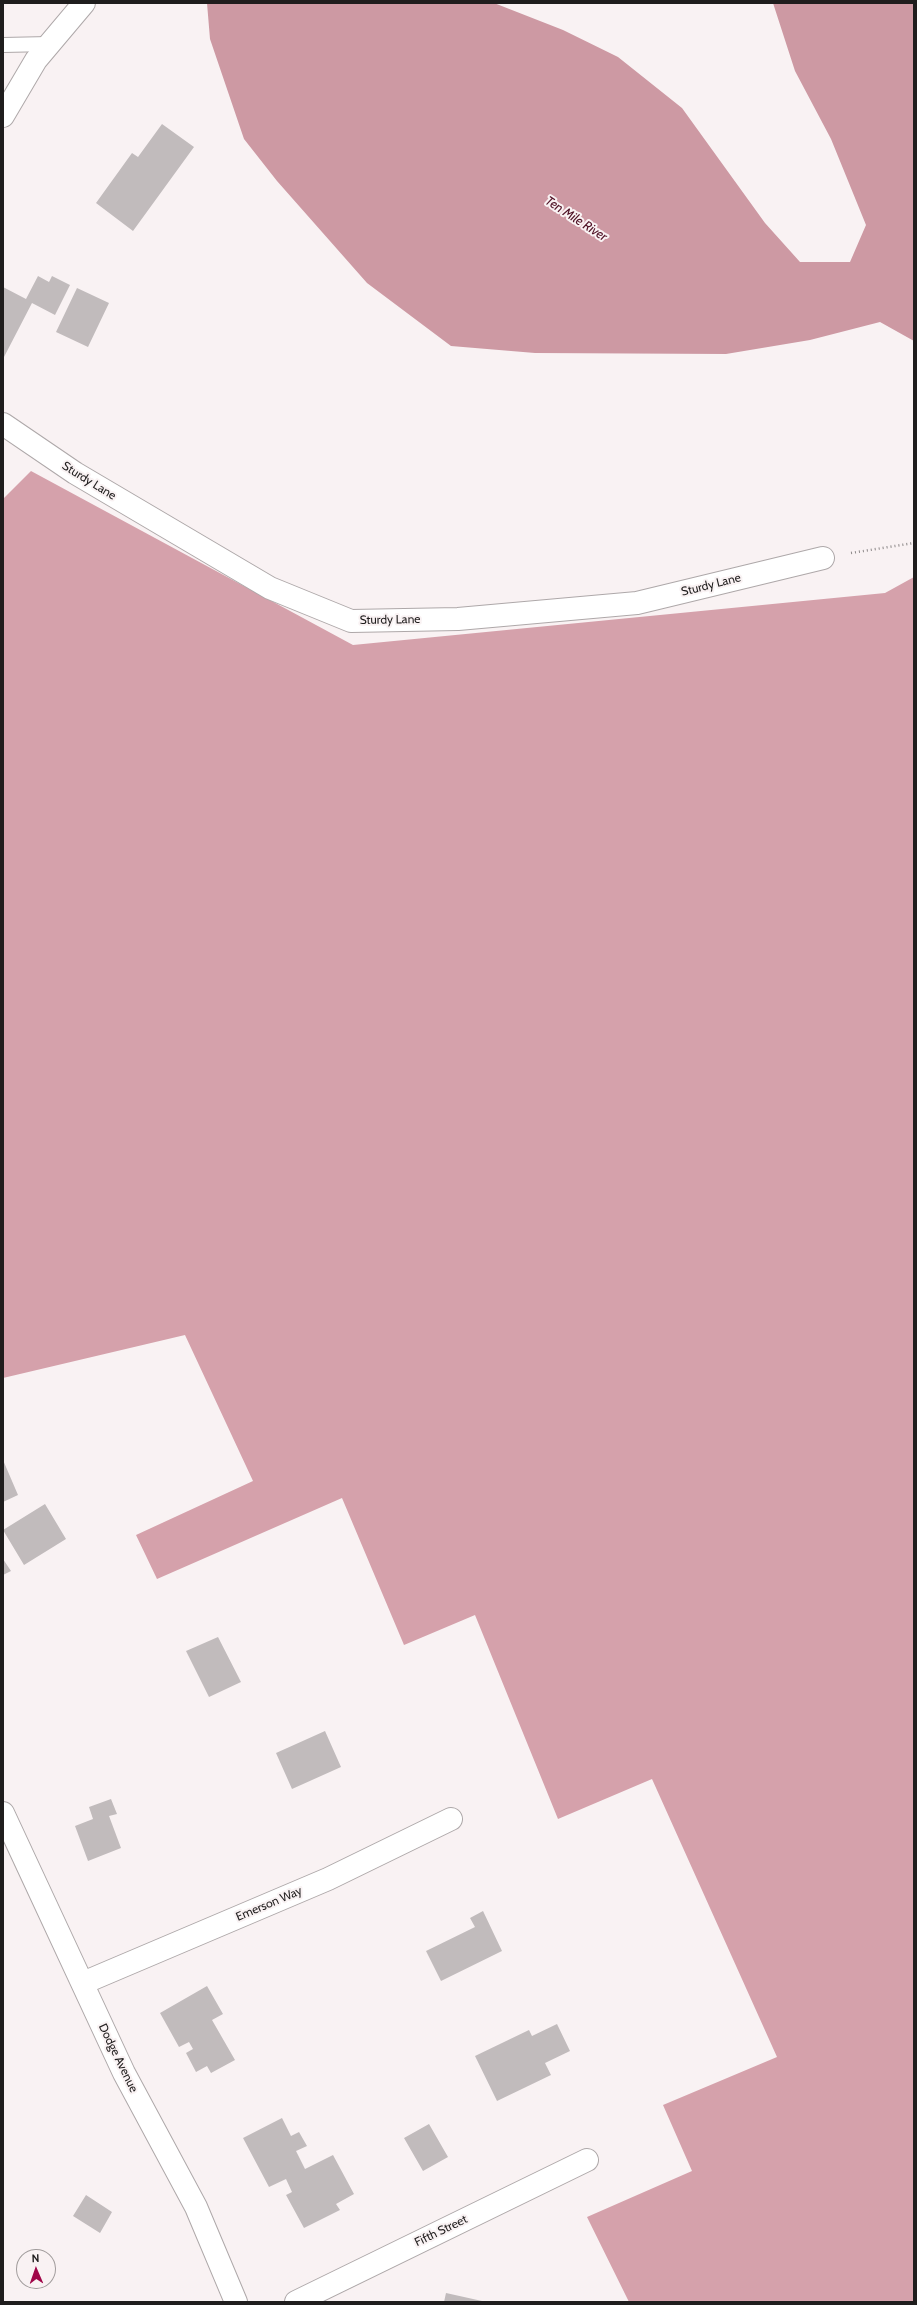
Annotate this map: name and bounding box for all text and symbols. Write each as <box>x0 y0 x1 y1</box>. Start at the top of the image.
water label: Ten Mile River <box>542 193 610 245</box>
street label: Sturdy Lane <box>59 459 119 503</box>
street label: Sturdy Lane <box>680 571 742 599</box>
street label: Sturdy Lane <box>359 612 421 628</box>
street label: Emerson Way <box>234 1884 304 1924</box>
street label: Dodge Avenue <box>95 2021 141 2095</box>
street label: Fifth Street <box>412 2212 470 2250</box>
north arrow <box>16 2249 56 2289</box>
text: N <box>31 2251 40 2265</box>

